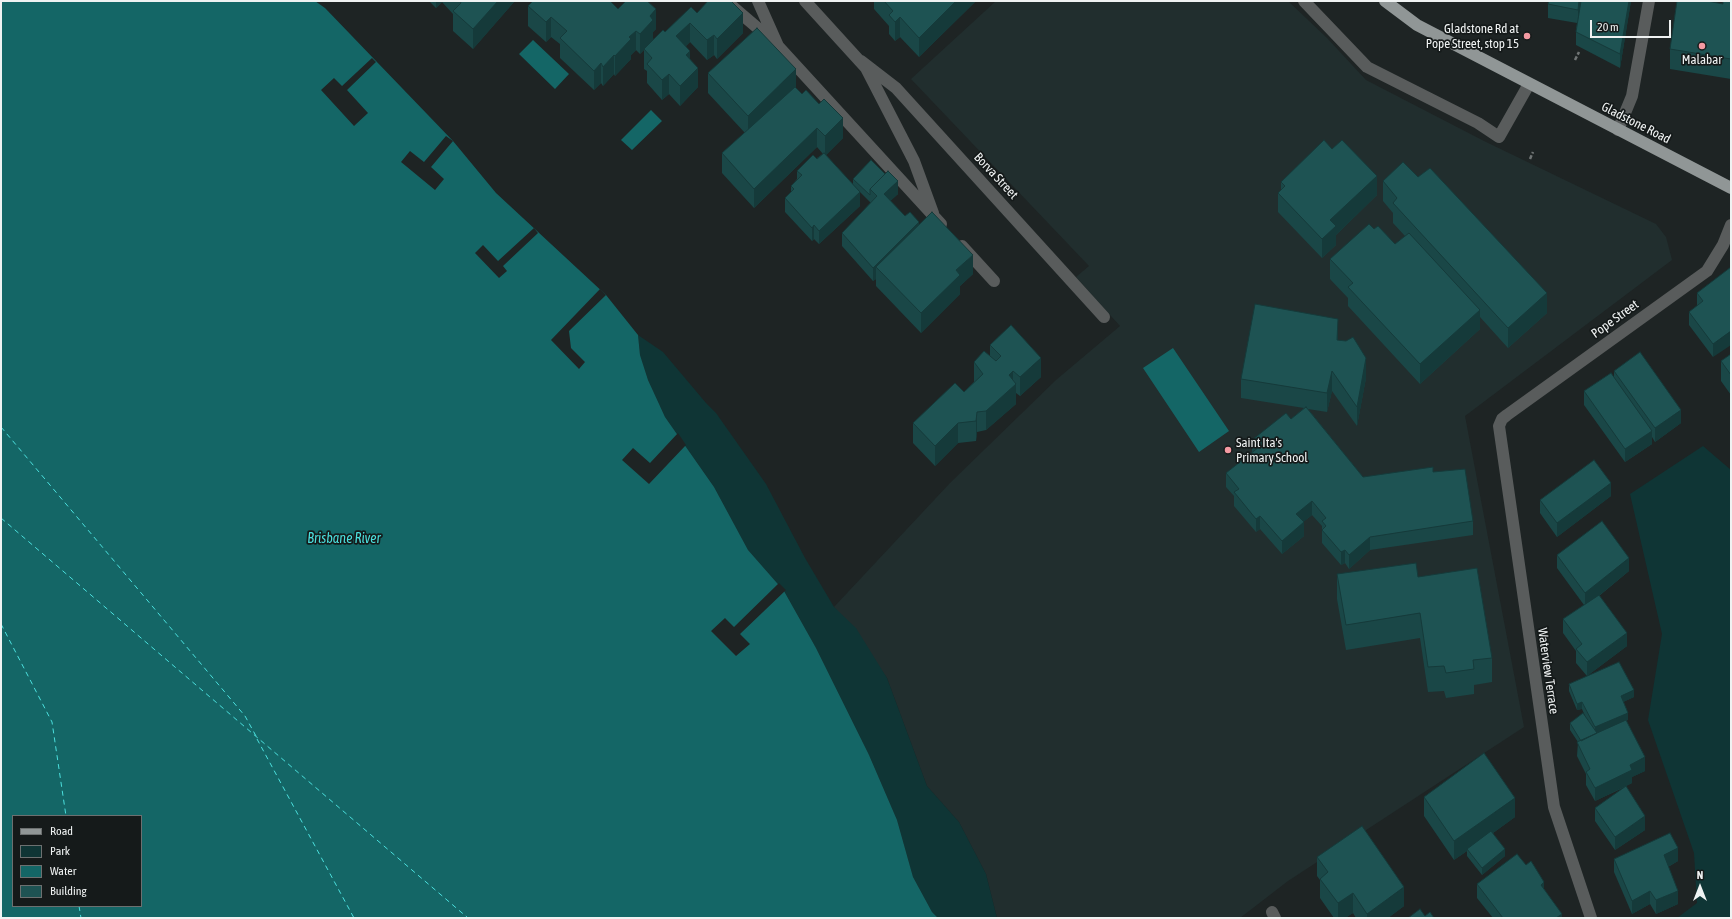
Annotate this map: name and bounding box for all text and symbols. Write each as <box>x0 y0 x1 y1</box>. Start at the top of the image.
scale bar <box>1592 12 1673 38</box>
text: 20 m <box>1597 20 1619 34</box>
place label: Gladstone Rd at Pope Street, stop 15 <box>1426 21 1519 52</box>
marker: Gladstone Rd at Pope Street, stop 15 <box>1522 31 1532 41</box>
marker: Malabar <box>1697 41 1707 51</box>
place label: Malabar <box>1682 52 1722 68</box>
street label: Gladstone Road <box>1599 99 1673 147</box>
street label: Borva Street <box>971 150 1021 202</box>
street label: Pope Street <box>1588 297 1642 341</box>
place label: Saint Ita's Primary School <box>1236 435 1308 466</box>
marker: Saint Ita's Primary School <box>1223 445 1233 455</box>
water label: Brisbane River <box>307 531 381 547</box>
street label: Waterview Terrace <box>1534 627 1562 715</box>
legend <box>12 815 142 907</box>
text: Road <box>50 824 73 838</box>
text: Park <box>50 844 70 858</box>
text: Water <box>50 864 76 878</box>
north arrow <box>1680 867 1720 907</box>
text: N <box>1697 869 1703 881</box>
text: Building <box>50 884 87 898</box>

